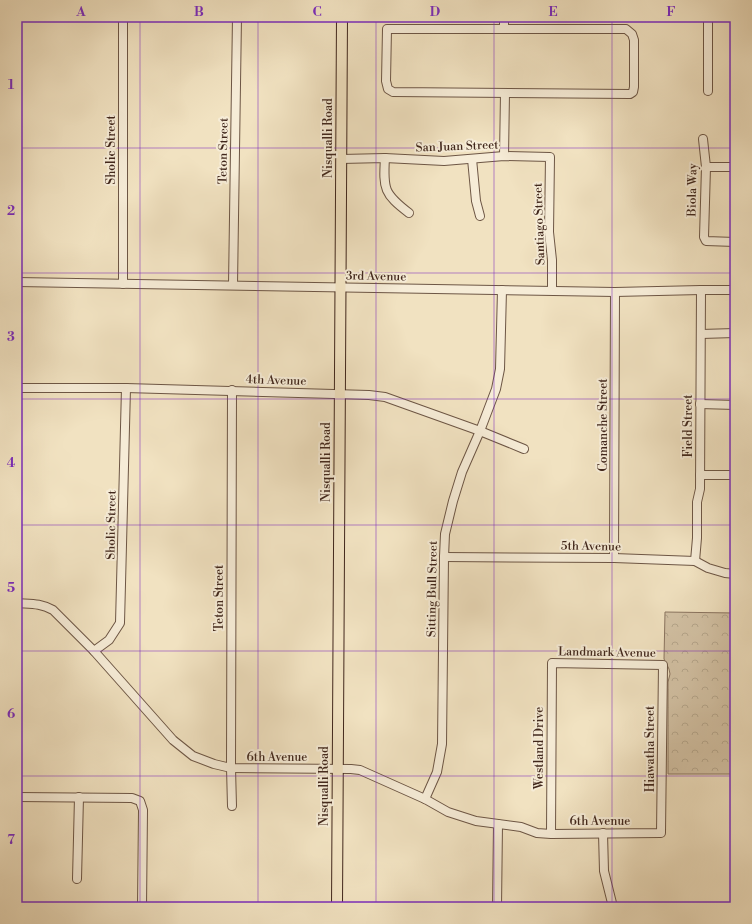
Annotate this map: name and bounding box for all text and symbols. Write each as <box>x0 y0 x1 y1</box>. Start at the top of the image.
text: A <box>75 4 86 20</box>
text: B <box>194 4 204 20</box>
text: C <box>312 4 322 20</box>
text: D <box>430 4 440 20</box>
text: E <box>548 4 558 20</box>
text: F <box>666 4 676 20</box>
text: 1 <box>8 77 15 93</box>
street label: Nisqualli Road <box>321 98 336 178</box>
street label: Sholic Street <box>104 115 119 185</box>
street label: Teton Street <box>215 117 232 184</box>
street label: San Juan Street <box>415 138 499 155</box>
street label: Biola Way <box>685 163 700 218</box>
street label: Santiago Street <box>531 182 548 265</box>
text: 2 <box>7 203 15 219</box>
street label: 3rd Avenue <box>346 268 406 285</box>
text: 3 <box>7 329 15 345</box>
street label: 4th Avenue <box>245 372 307 389</box>
street label: Comanche Street <box>596 378 611 471</box>
street label: Field Street <box>681 394 696 458</box>
street label: Nisqualli Road <box>319 422 334 502</box>
text: 4 <box>7 455 16 471</box>
street label: Sholic Street <box>103 489 120 560</box>
street label: 5th Avenue <box>561 538 621 555</box>
street label: Sitting Bull Street <box>424 540 441 637</box>
street label: Teton Street <box>212 564 227 631</box>
text: 5 <box>7 580 15 596</box>
street label: Landmark Avenue <box>558 644 656 661</box>
street label: Hiawatha Street <box>643 705 658 792</box>
text: 6 <box>7 706 15 722</box>
street label: Westland Drive <box>532 707 547 790</box>
street label: Nisqualli Road <box>317 746 332 826</box>
street label: 6th Avenue <box>247 750 307 765</box>
street label: 6th Avenue <box>570 814 630 829</box>
text: 7 <box>7 832 15 848</box>

